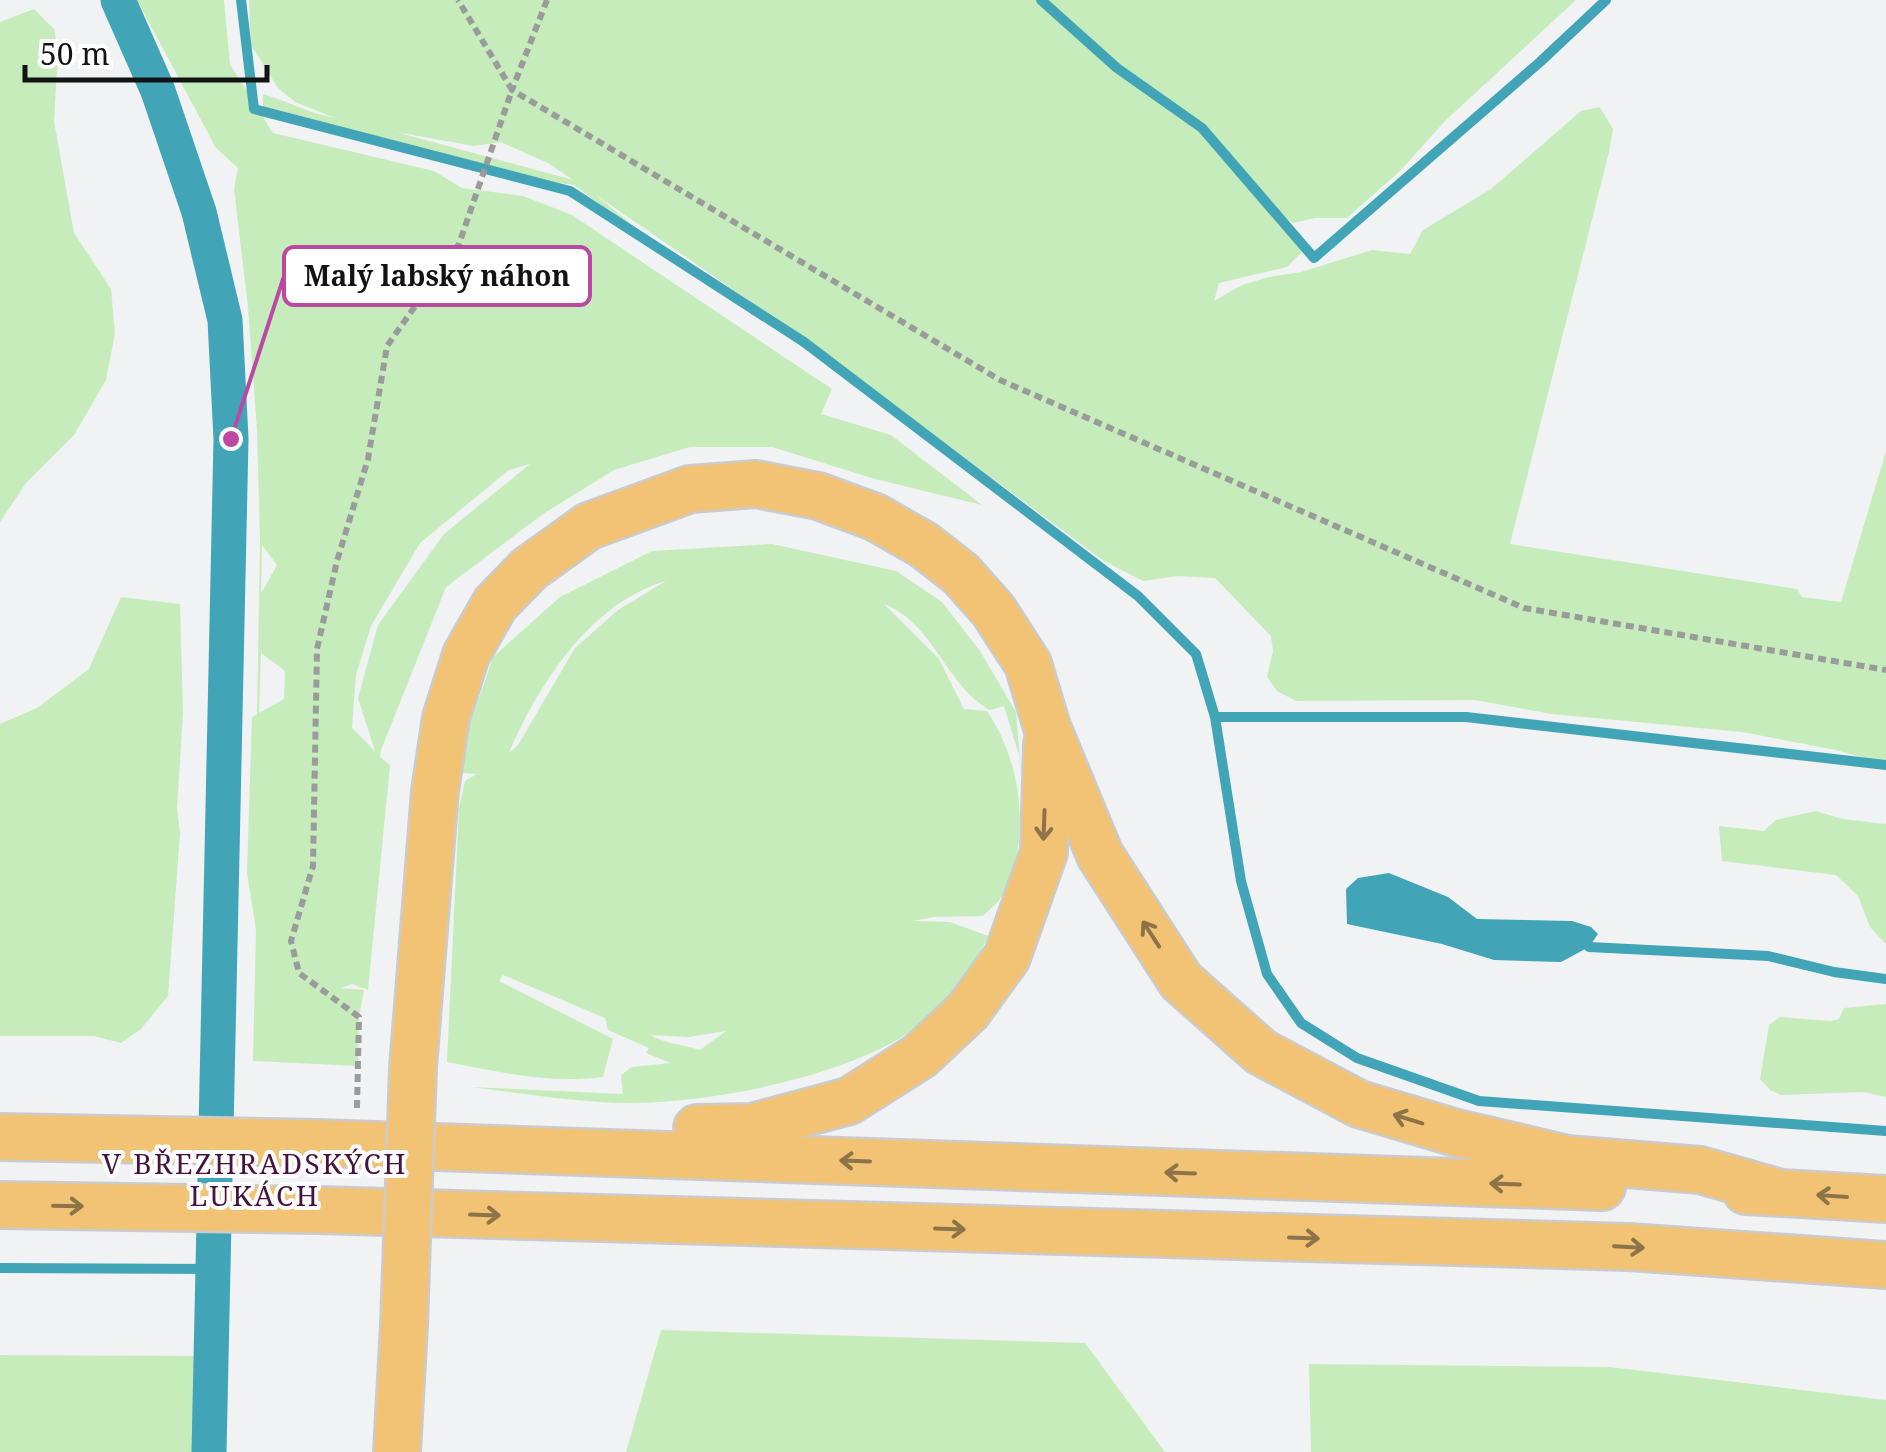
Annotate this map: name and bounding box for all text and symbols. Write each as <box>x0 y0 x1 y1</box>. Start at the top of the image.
scale bar <box>25 20 268 82</box>
text: 50 m <box>40 33 110 74</box>
callout: Malý labský náhon <box>284 247 590 305</box>
text: Malý labský náhon <box>304 256 570 294</box>
one-way arrow <box>1035 808 1054 840</box>
one-way arrow <box>1140 921 1161 949</box>
one-way arrow <box>1393 1109 1425 1127</box>
district label: V BŘEZHRADSKÝCH LUKÁCH <box>102 1144 408 1214</box>
one-way arrow <box>840 1152 872 1171</box>
one-way arrow <box>1165 1163 1197 1182</box>
one-way arrow <box>1489 1174 1521 1193</box>
one-way arrow <box>1816 1186 1848 1205</box>
one-way arrow <box>52 1197 84 1216</box>
one-way arrow <box>468 1206 500 1225</box>
one-way arrow <box>933 1219 965 1238</box>
one-way arrow <box>1288 1229 1320 1248</box>
one-way arrow <box>1613 1238 1645 1257</box>

